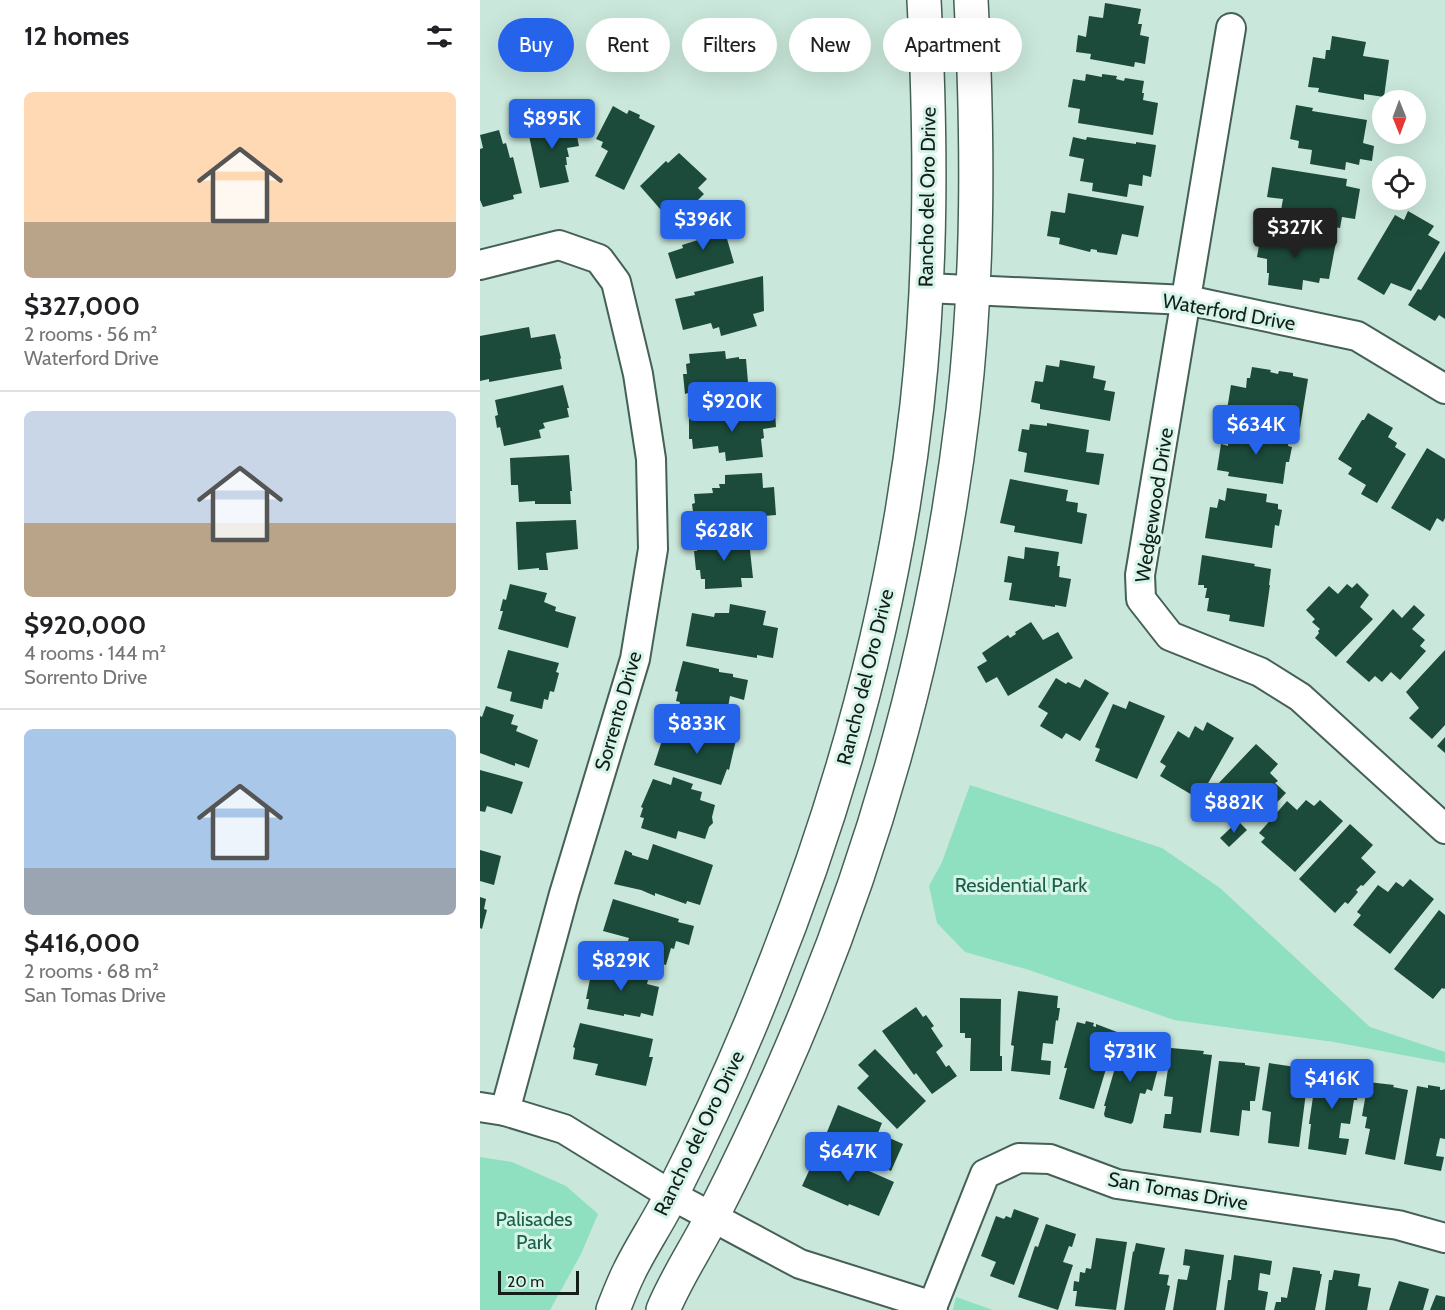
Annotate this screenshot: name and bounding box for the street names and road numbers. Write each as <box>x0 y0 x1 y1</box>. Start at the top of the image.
street label: Rancho del Oro Drive <box>913 107 941 287</box>
street label: Waterford Drive <box>1161 288 1297 336</box>
street label: Wedgewood Drive <box>1130 426 1178 584</box>
street label: Rancho del Oro Drive <box>832 587 898 767</box>
street label: Sorrento Drive <box>589 648 647 774</box>
street label: Rancho del Oro Drive <box>649 1047 749 1219</box>
street label: San Tomas Drive <box>1106 1167 1250 1215</box>

